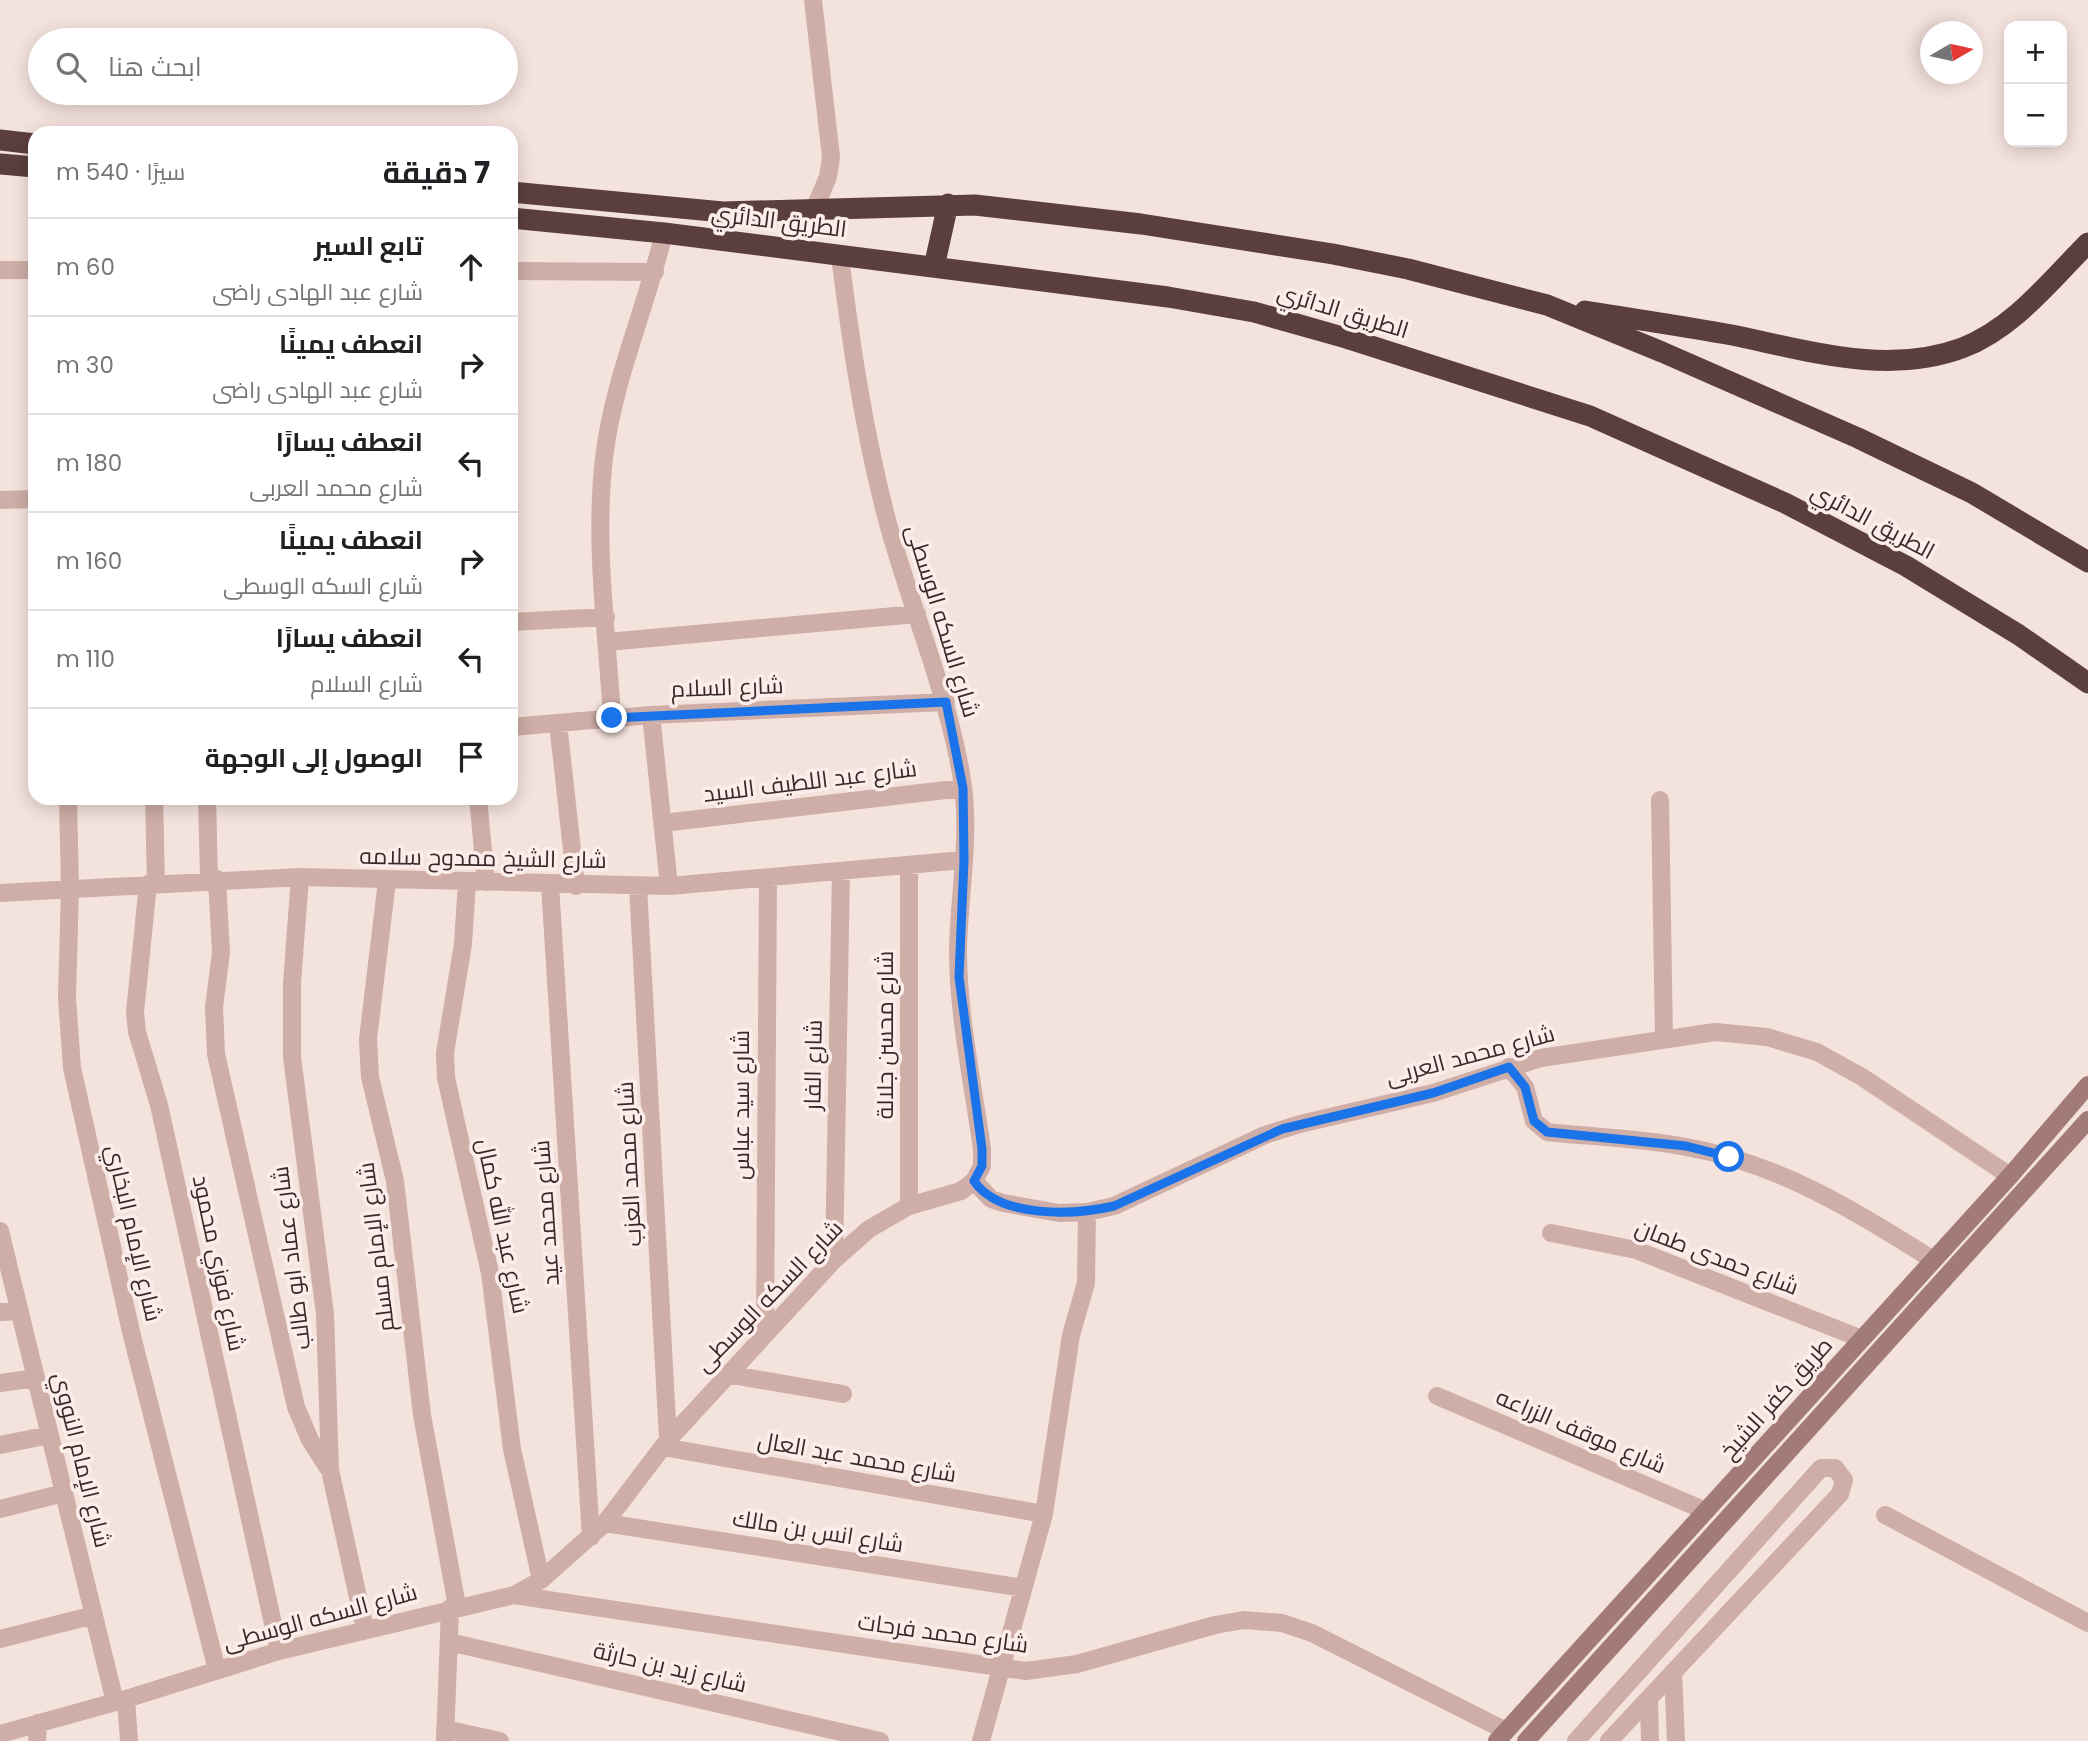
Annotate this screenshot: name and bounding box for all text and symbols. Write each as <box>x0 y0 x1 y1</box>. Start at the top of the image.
north arrow <box>1920 21 1983 84</box>
map controls <box>2004 21 2067 147</box>
button: + <box>2004 21 2067 84</box>
search box <box>28 28 518 105</box>
icon: search <box>52 48 90 86</box>
text: ابحث هنا <box>108 49 202 85</box>
button: − <box>2004 84 2067 147</box>
text: 7 دقيقة <box>383 151 490 194</box>
text: سيرًا · 540 m <box>56 156 185 188</box>
street label: الطريق الدائري <box>709 197 848 247</box>
text: تابع السير <box>314 228 423 264</box>
icon: ahead <box>452 248 490 286</box>
text: 60 m <box>56 251 115 283</box>
text: شارع عبد الهادى راضى <box>212 276 423 308</box>
street label: الطريق الدائري <box>1273 276 1413 348</box>
text: انعطف يمينًا <box>279 326 423 362</box>
icon: right <box>452 346 490 384</box>
text: 30 m <box>56 349 114 381</box>
text: شارع عبد الهادى راضى <box>212 374 423 406</box>
text: انعطف يسارًا <box>276 424 423 460</box>
icon: left <box>452 444 490 482</box>
text: 180 m <box>56 447 122 479</box>
text: شارع محمد العربى <box>249 472 423 504</box>
street label: الطريق الدائري <box>1805 475 1941 569</box>
street label: شارع السكه الوسطى <box>898 521 988 721</box>
text: انعطف يمينًا <box>279 522 423 558</box>
icon: right <box>452 542 490 580</box>
text: 160 m <box>56 545 122 577</box>
text: شارع السكه الوسطى <box>223 570 423 602</box>
text: انعطف يسارًا <box>276 620 423 656</box>
icon: left <box>452 640 490 678</box>
text: 110 m <box>56 643 115 675</box>
text: شارع السلام <box>310 668 423 700</box>
street label: شارع السلام <box>670 669 784 705</box>
route end <box>596 702 627 733</box>
icon: arrive <box>452 738 490 776</box>
text: الوصول إلى الوجهة <box>205 740 423 776</box>
street label: شارع عبد اللطيف السيد <box>701 752 919 810</box>
street label: شارع الشيخ ممدوح سلامه <box>359 840 607 876</box>
street label: شارع محسن جلالة <box>869 951 901 1119</box>
street label: شارع محمد العربى <box>1382 1017 1558 1093</box>
street label: شارع الفار <box>796 1019 830 1113</box>
street label: شارع سيد عباس <box>725 1030 757 1180</box>
street label: شارع محمد العزب <box>609 1081 649 1247</box>
street label: شارع عبد الله كمال <box>469 1136 537 1316</box>
street label: شارع محمد عيد <box>525 1139 567 1287</box>
route start <box>1713 1141 1744 1172</box>
street label: شارع الإمام البخاري <box>96 1142 170 1325</box>
street label: شارع الإمام مسلم <box>350 1160 402 1334</box>
street label: شارع عماد ابو طالب <box>264 1164 318 1352</box>
street label: شارع فوزي محمود <box>183 1172 253 1354</box>
street label: شارع حمدى طمان <box>1631 1211 1803 1303</box>
street label: شارع السكه الوسطى <box>688 1213 850 1379</box>
street label: طريق كفر الشيخ <box>1712 1330 1840 1466</box>
street label: شارع الإمام النووي <box>43 1369 119 1551</box>
street label: شارع موقف الزراعه <box>1491 1381 1671 1481</box>
street label: شارع محمد عبد العال <box>755 1424 959 1490</box>
street label: شارع انس بن مالك <box>730 1502 906 1560</box>
street label: شارع السكه الوسطى <box>219 1576 421 1658</box>
street label: شارع محمد فرحات <box>856 1605 1030 1661</box>
street label: شارع زيد بن حارثة <box>590 1634 750 1700</box>

